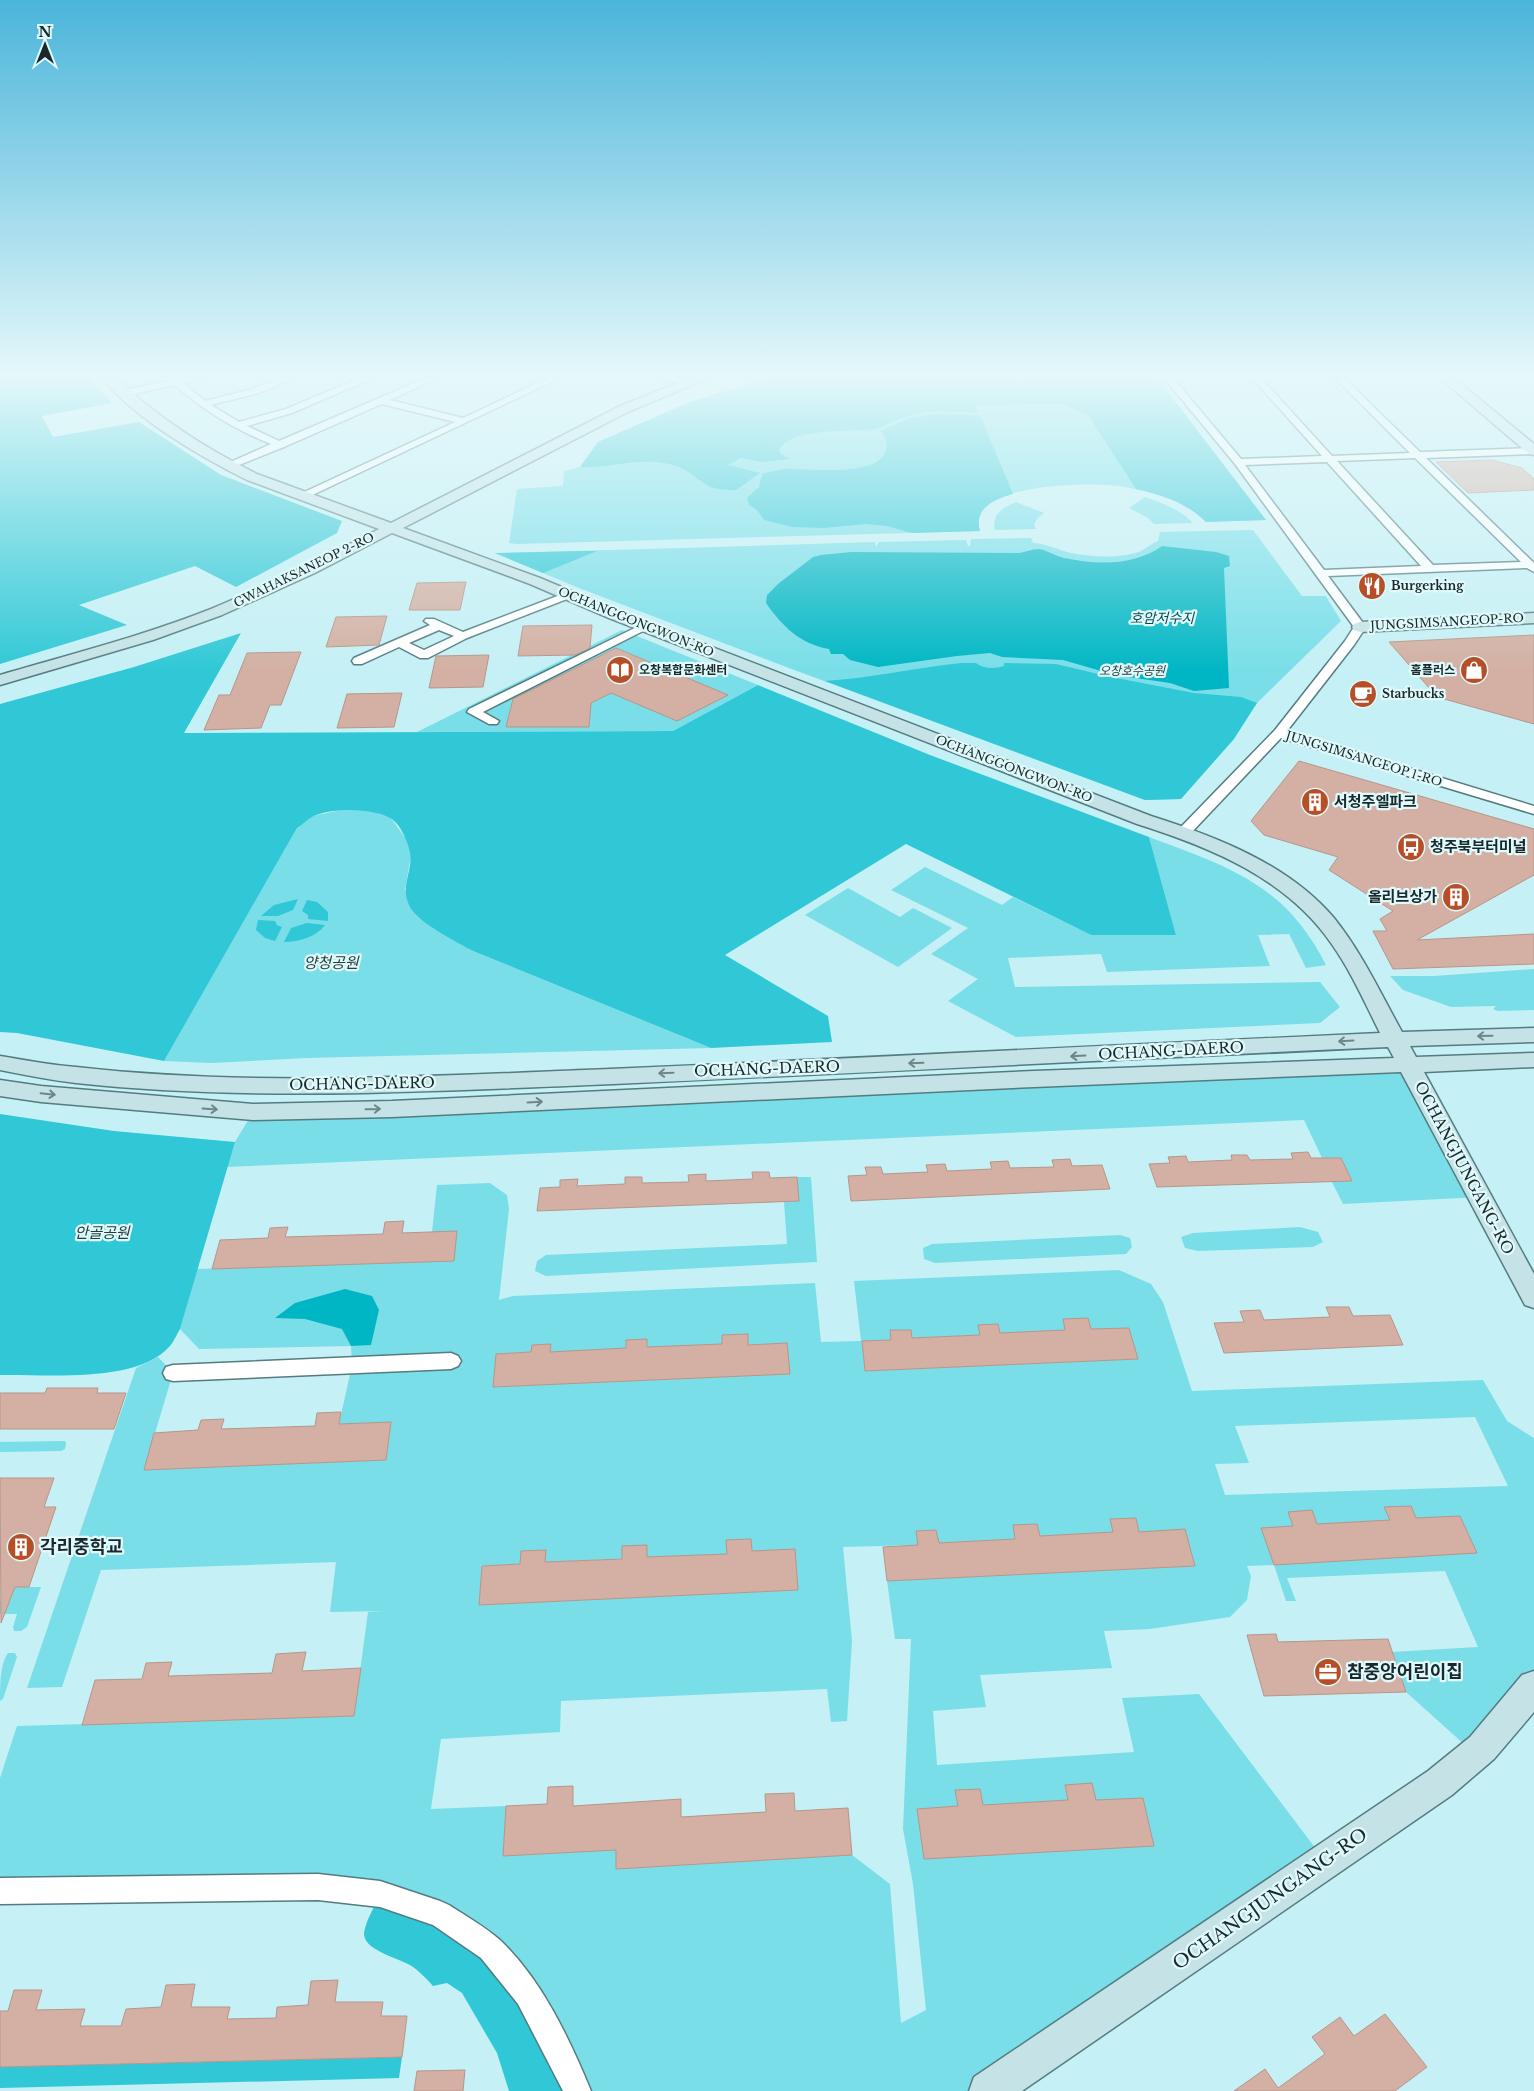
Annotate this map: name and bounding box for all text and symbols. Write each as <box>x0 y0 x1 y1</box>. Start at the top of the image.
north arrow <box>20 20 70 70</box>
text: N <box>38 23 52 41</box>
street label: GWAHAKSANEOP 2-RO <box>231 529 377 610</box>
restaurant icon: Burgerking <box>1357 571 1387 601</box>
place label: Burgerking <box>1391 578 1464 593</box>
street label: OCHANGGONGWON-RO <box>556 583 716 660</box>
water label: 호암저수지 <box>1130 609 1195 627</box>
street label: JUNGSIMSANGEOP-RO <box>1368 610 1524 633</box>
library icon: 오창복합문화센터 <box>605 655 635 685</box>
shop icon: 홈플러스 <box>1459 655 1489 685</box>
place label: 오창복합문화센터 <box>639 662 727 677</box>
place label: 홈플러스 <box>1411 662 1455 677</box>
park label: 오창호수공원 <box>1099 663 1166 678</box>
cafe icon: Starbucks <box>1348 679 1378 709</box>
place label: Starbucks <box>1382 686 1445 701</box>
street label: JUNGSIMSANGEOP 1-RO <box>1282 727 1444 789</box>
street label: OCHANGGONGWON-RO <box>934 732 1095 805</box>
building icon: 서청주엘파크 <box>1300 787 1330 817</box>
place label: 서청주엘파크 <box>1334 792 1417 811</box>
bus stop icon: 청주북부터미널 <box>1396 832 1426 862</box>
place label: 청주북부터미널 <box>1430 837 1527 856</box>
building icon: 올리브상가 <box>1441 882 1471 912</box>
place label: 올리브상가 <box>1368 887 1437 906</box>
park label: 양청공원 <box>303 953 360 972</box>
one-way arrow <box>1478 1032 1494 1041</box>
street label: OCHANG-DAERO <box>1098 1037 1244 1064</box>
one-way arrow <box>1338 1037 1354 1046</box>
one-way arrow <box>1071 1051 1087 1060</box>
street label: OCHANG-DAERO <box>694 1056 840 1081</box>
one-way arrow <box>908 1058 924 1068</box>
one-way arrow <box>659 1069 675 1078</box>
street label: OCHANG-DAERO <box>289 1073 435 1094</box>
street label: OCHANGJUNGANG-RO <box>1411 1078 1518 1258</box>
one-way arrow <box>40 1090 56 1099</box>
one-way arrow <box>527 1098 543 1107</box>
one-way arrow <box>202 1104 218 1113</box>
one-way arrow <box>364 1104 380 1114</box>
park label: 안골공원 <box>74 1223 131 1242</box>
building icon: 각리중학교 <box>6 1532 36 1562</box>
place label: 각리중학교 <box>40 1536 123 1558</box>
office icon: 참중앙어린이집 <box>1313 1657 1343 1687</box>
place label: 참중앙어린이집 <box>1347 1661 1463 1683</box>
street label: OCHANGJUNGANG-RO <box>1169 1823 1371 1975</box>

